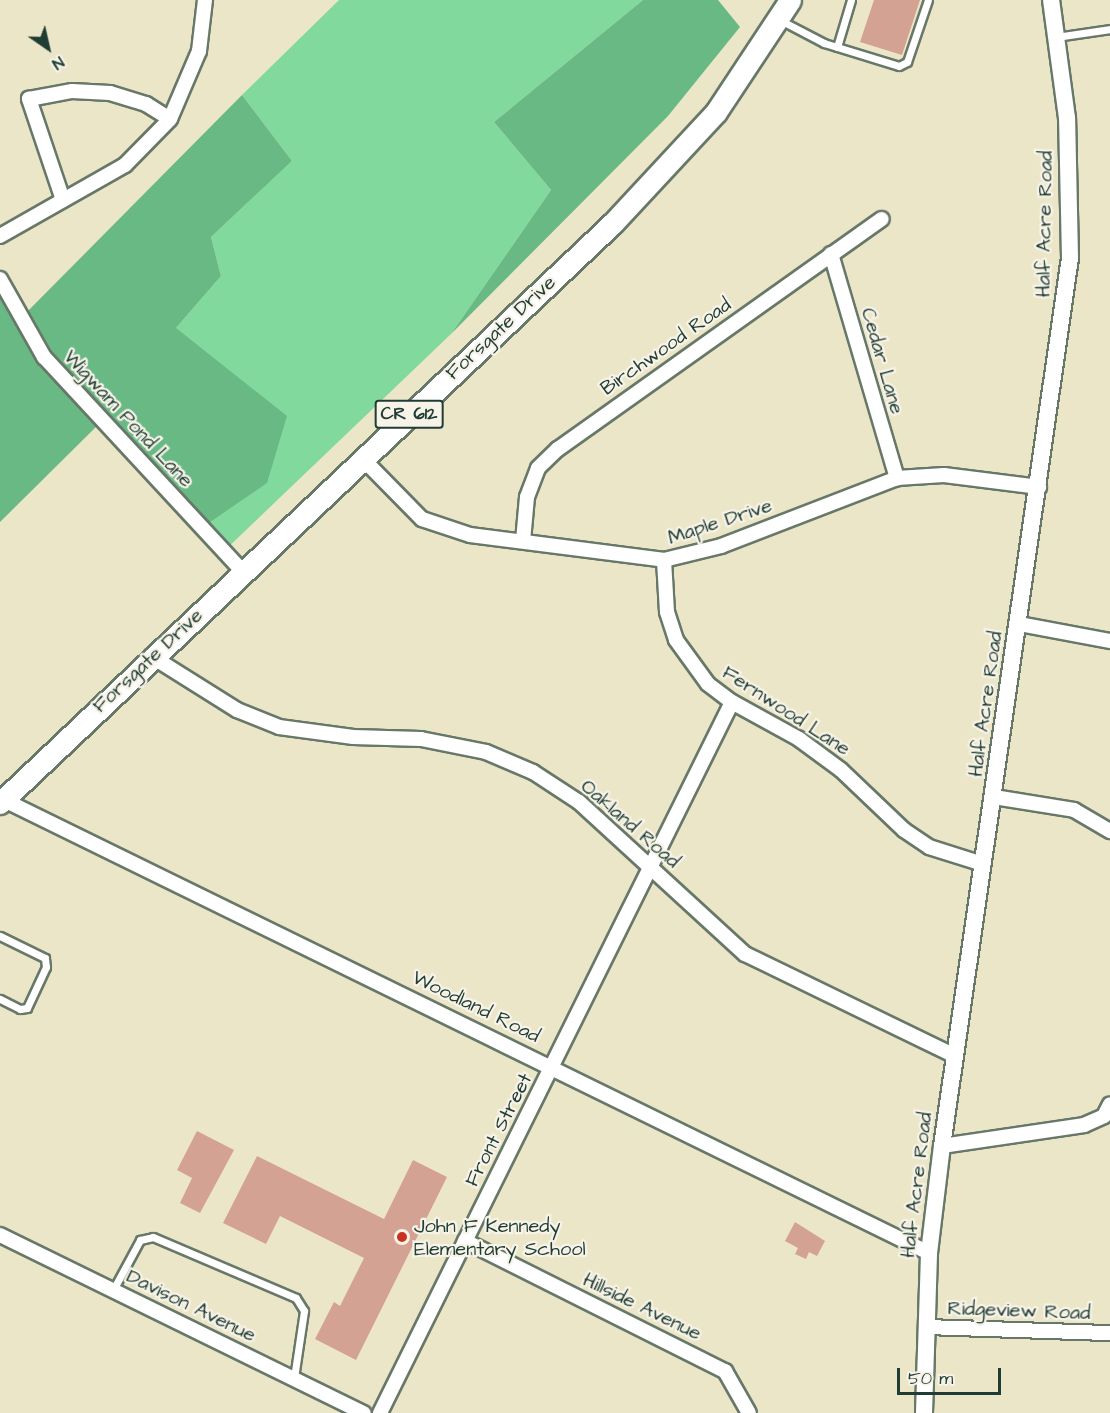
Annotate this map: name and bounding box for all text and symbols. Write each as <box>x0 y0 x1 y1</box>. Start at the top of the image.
north arrow <box>18 18 78 78</box>
text: N <box>48 51 68 75</box>
street label: Half Acre Road <box>1032 151 1058 297</box>
street label: Forsgate Drive <box>441 271 561 385</box>
street label: Birchwood Road <box>596 293 736 401</box>
street label: Cedar Lane <box>855 305 909 417</box>
street label: Wigwam Pond Lane <box>58 345 198 493</box>
road number: CR 612 <box>374 399 444 429</box>
street label: Maple Drive <box>665 494 775 550</box>
street label: Forsgate Drive <box>88 604 208 718</box>
street label: Half Acre Road <box>964 630 1008 778</box>
street label: Fernwood Lane <box>718 661 854 761</box>
street label: Oakland Road <box>576 774 684 874</box>
street label: Woodland Road <box>408 966 544 1048</box>
street label: Front Street <box>460 1069 538 1191</box>
street label: Half Acre Road <box>896 1111 938 1259</box>
place label: John F Kennedy Elementary School <box>414 1214 586 1261</box>
marker: John F Kennedy Elementary School <box>395 1230 409 1244</box>
street label: Davison Avenue <box>122 1264 260 1348</box>
street label: Hillside Avenue <box>579 1268 705 1346</box>
street label: Ridgeview Road <box>947 1297 1091 1325</box>
scale bar <box>900 1356 1004 1394</box>
text: 50 m <box>908 1366 953 1391</box>

